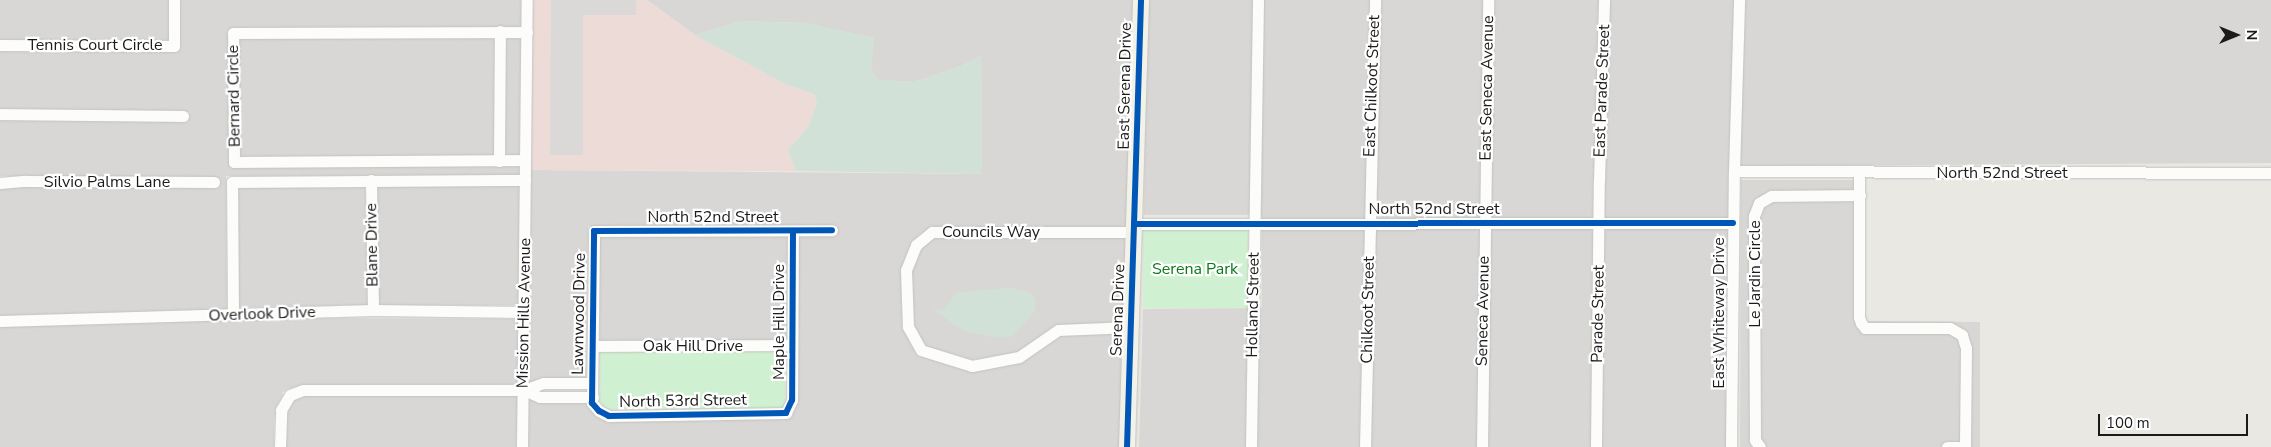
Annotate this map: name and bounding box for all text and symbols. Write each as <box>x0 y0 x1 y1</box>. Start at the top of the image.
north arrow <box>2211 10 2261 60</box>
street label: East Chilkoot Street <box>1360 15 1384 157</box>
street label: East Seneca Avenue <box>1476 15 1498 161</box>
street label: East Serena Drive <box>1114 22 1136 150</box>
street label: East Parade Street <box>1590 24 1614 158</box>
text: N <box>2242 30 2261 40</box>
street label: Tennis Court Circle <box>27 35 163 55</box>
street label: Bernard Circle <box>224 45 244 147</box>
street label: North 52nd Street <box>1936 163 2068 183</box>
street label: Silvio Palms Lane <box>44 172 170 192</box>
street label: North 52nd Street <box>1368 199 1500 219</box>
street label: Blane Drive <box>362 203 382 287</box>
street label: North 52nd Street <box>647 207 779 227</box>
street label: Le Jardin Circle <box>1745 220 1765 328</box>
street label: Councils Way <box>942 222 1040 242</box>
street label: East Whiteway Drive <box>1709 237 1729 389</box>
street label: Mission Hills Avenue <box>513 238 535 388</box>
street label: Holland Street <box>1242 252 1264 358</box>
street label: Lawnwood Drive <box>568 253 590 375</box>
street label: Chilkoot Street <box>1357 256 1379 364</box>
street label: Seneca Avenue <box>1472 256 1494 366</box>
park label: Serena Park <box>1152 259 1238 279</box>
street label: Maple Hill Drive <box>769 264 789 380</box>
street label: Serena Drive <box>1107 264 1129 356</box>
street label: Parade Street <box>1588 265 1608 363</box>
street label: Overlook Drive <box>208 303 316 325</box>
street label: Oak Hill Drive <box>643 336 743 356</box>
street label: North 53rd Street <box>619 390 747 412</box>
scale bar <box>2101 404 2251 436</box>
text: 100 m <box>2106 413 2150 433</box>

